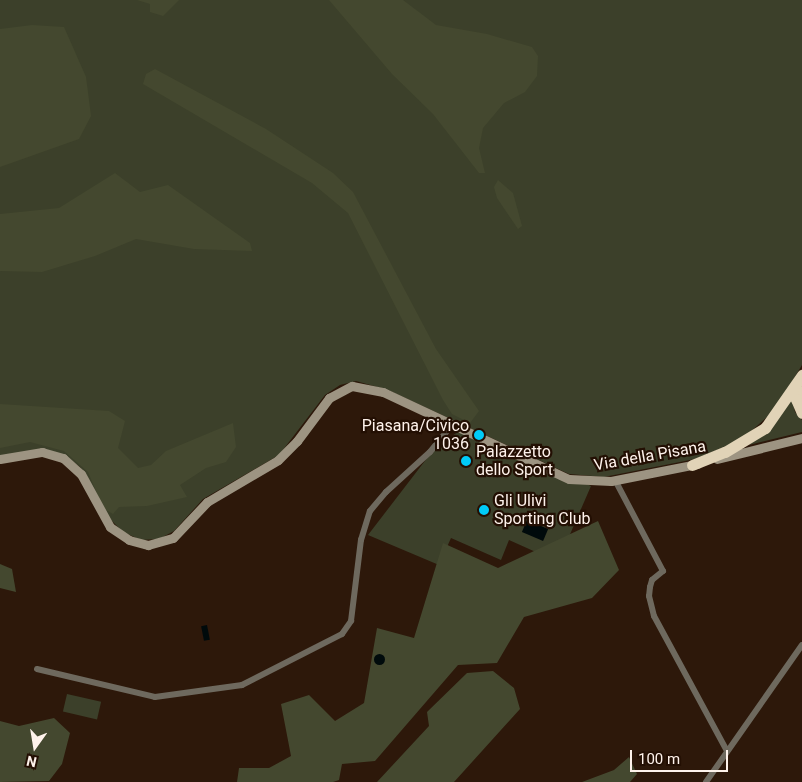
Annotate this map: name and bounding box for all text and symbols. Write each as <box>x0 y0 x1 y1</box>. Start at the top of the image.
place label: Piasana/Civico 1036 <box>362 416 469 454</box>
marker: Piasana/Civico 1036 <box>473 429 485 441</box>
street label: Via della Pisana <box>593 437 707 475</box>
place label: Palazzetto dello Sport <box>476 442 553 480</box>
marker: Palazzetto dello Sport <box>460 455 472 467</box>
place label: Gli Ulivi Sporting Club <box>494 491 590 529</box>
marker: Gli Ulivi Sporting Club <box>478 504 490 516</box>
north arrow <box>10 722 60 772</box>
scale bar <box>632 740 730 772</box>
text: 100 m <box>638 750 680 768</box>
text: N <box>25 753 38 771</box>

